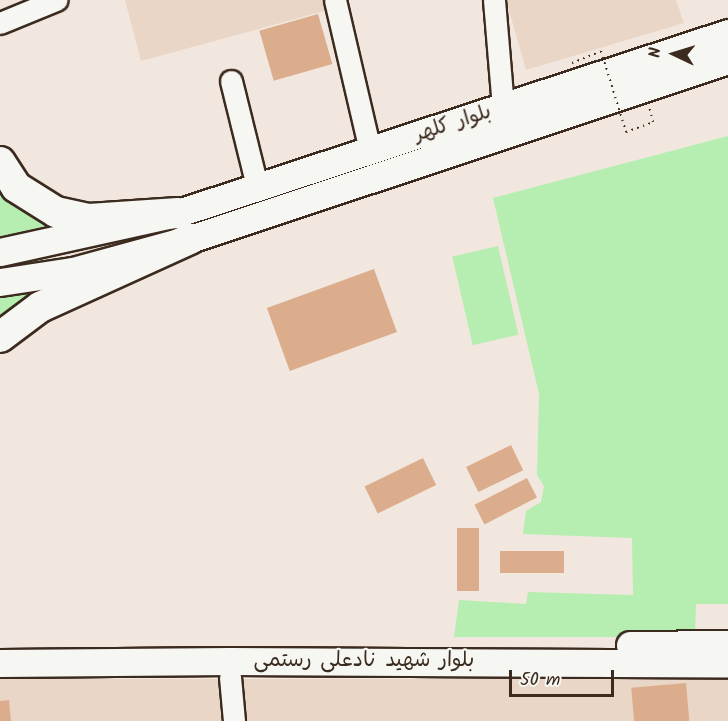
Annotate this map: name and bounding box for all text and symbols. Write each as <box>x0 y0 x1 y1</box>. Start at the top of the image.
north arrow <box>644 24 704 84</box>
text: N <box>643 47 668 59</box>
street label: بلوار کلهر <box>411 100 495 148</box>
street label: بلوار شهید نادعلی رستمی <box>254 648 474 674</box>
scale bar <box>512 658 617 696</box>
text: 50 m <box>520 666 560 695</box>

